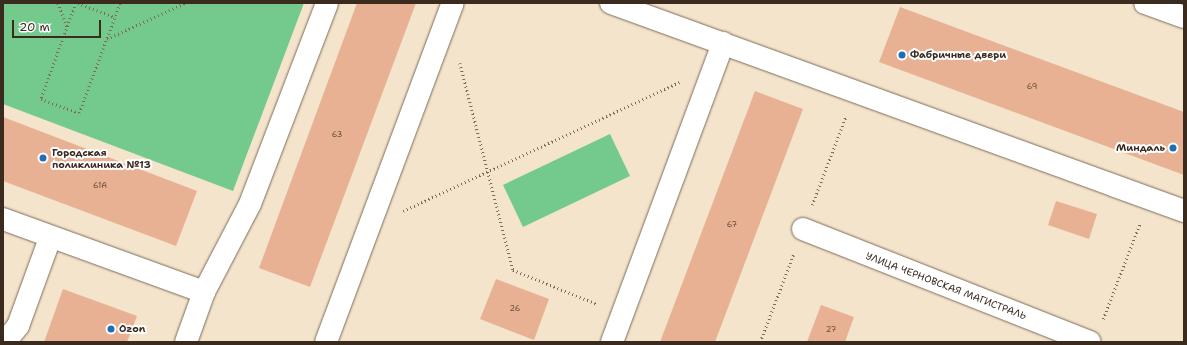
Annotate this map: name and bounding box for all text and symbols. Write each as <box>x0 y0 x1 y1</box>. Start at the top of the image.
scale bar <box>14 12 103 38</box>
text: 20 m <box>19 19 50 35</box>
place label: Фабричные двери <box>910 49 1006 61</box>
marker: Фабричные двери <box>897 50 907 60</box>
house number: 69 <box>1027 82 1037 92</box>
house number: 63 <box>332 130 342 140</box>
place label: Миндаль <box>1116 142 1165 154</box>
marker: Миндаль <box>1168 143 1178 153</box>
place label: Городская поликлиника №13 <box>52 146 151 170</box>
marker: Городская поликлиника №13 <box>37 152 49 164</box>
house number: 61А <box>93 181 107 191</box>
house number: 67 <box>727 220 737 230</box>
street label: УЛИЦА ЧЕРНОВСКАЯ МАГИСТРАЛЬ <box>864 250 1028 322</box>
house number: 26 <box>510 304 520 314</box>
place label: Ozon <box>119 323 145 335</box>
marker: Ozon <box>106 324 116 334</box>
house number: 27 <box>826 325 836 335</box>

